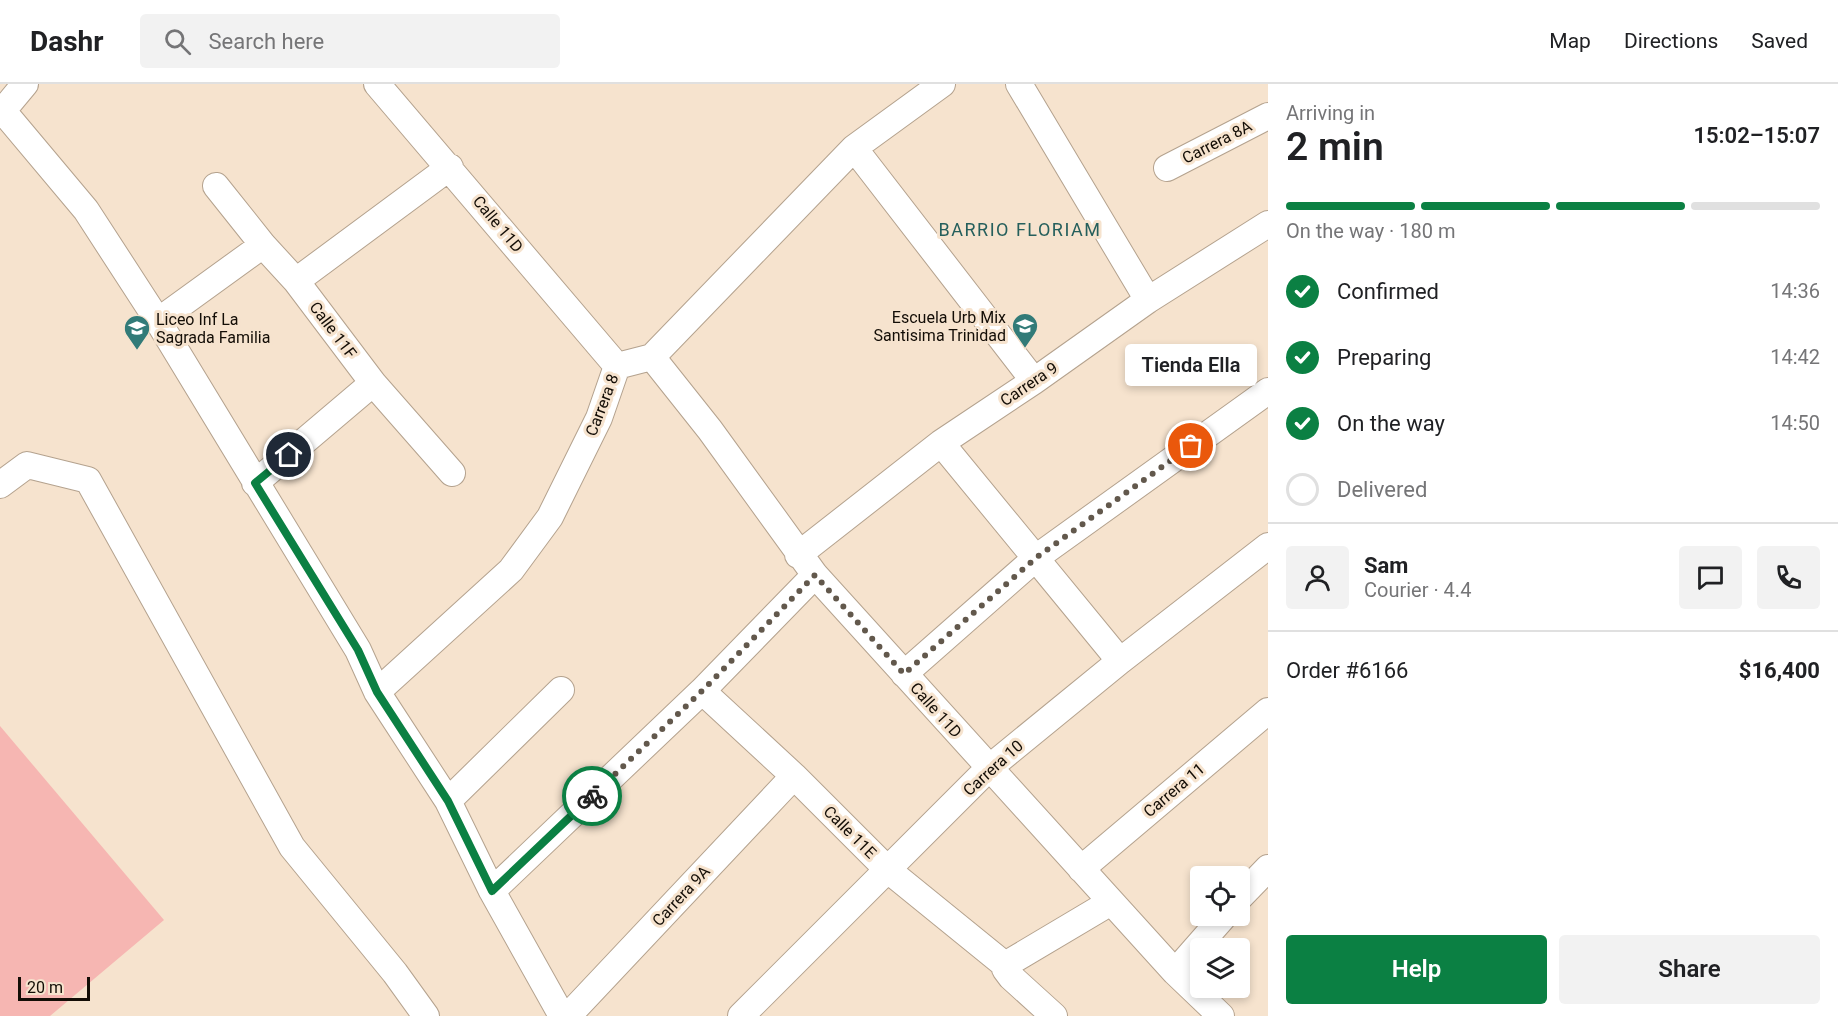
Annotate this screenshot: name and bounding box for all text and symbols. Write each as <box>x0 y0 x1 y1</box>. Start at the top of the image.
search box <box>140 14 560 68</box>
text: Dashr <box>30 25 104 58</box>
icon: search <box>161 25 194 58</box>
text: Search here <box>209 29 324 54</box>
text: Map <box>1549 29 1591 53</box>
text: Directions <box>1624 29 1718 53</box>
text: Saved <box>1751 29 1808 53</box>
text: Arriving in <box>1286 101 1375 125</box>
street label: Carrera 8A <box>1179 116 1255 168</box>
text: 15:02–15:07 <box>1693 123 1820 148</box>
text: 2 min <box>1286 124 1384 170</box>
street label: Calle 11D <box>469 192 527 256</box>
district label: BARRIO FLORIAM <box>939 219 1101 240</box>
text: On the way · 180 m <box>1286 219 1455 243</box>
icon: check <box>1286 275 1319 308</box>
text: Confirmed <box>1337 279 1439 304</box>
text: 14:36 <box>1770 279 1820 303</box>
street label: Calle 11F <box>305 298 361 362</box>
place label: Escuela Urb Mix Santisima Trinidad <box>874 308 1006 345</box>
place label: Liceo Inf La Sagrada Familia <box>156 310 270 347</box>
school or university icon: Escuela Urb Mix Santisima Trinidad <box>1010 311 1040 349</box>
school or university icon: Liceo Inf La Sagrada Familia <box>122 313 152 351</box>
icon: check <box>1286 341 1319 374</box>
callout: Tienda Ella <box>1125 344 1257 386</box>
text: Preparing <box>1337 345 1431 370</box>
text: 14:42 <box>1770 345 1820 369</box>
text: Tienda Ella <box>1142 353 1240 377</box>
street label: Carrera 9 <box>997 358 1061 410</box>
street label: Carrera 8 <box>581 371 623 439</box>
icon: check <box>1286 407 1319 440</box>
text: On the way <box>1337 411 1445 436</box>
text: 14:50 <box>1770 411 1820 435</box>
pin <box>1165 420 1216 471</box>
pin <box>263 429 314 480</box>
icon: bag <box>1174 429 1207 462</box>
icon: home <box>272 438 305 471</box>
text: Delivered <box>1337 477 1427 502</box>
button: person <box>1286 546 1349 609</box>
button: chat <box>1679 546 1742 609</box>
button: phone <box>1757 546 1820 609</box>
text: Sam <box>1364 553 1408 578</box>
text: Courier · 4.4 <box>1364 578 1471 602</box>
text: Order #6166 <box>1286 658 1408 683</box>
text: $16,400 <box>1739 658 1820 683</box>
street label: Calle 11D <box>906 678 966 742</box>
street label: Carrera 10 <box>959 736 1027 800</box>
street label: Carrera 11 <box>1140 759 1208 821</box>
courier <box>562 766 622 826</box>
icon: bike <box>576 780 609 813</box>
street label: Calle 11E <box>820 802 880 862</box>
street label: Carrera 9A <box>648 862 714 930</box>
map controls <box>1190 866 1250 998</box>
button: locate <box>1190 866 1250 926</box>
button: Help <box>1286 935 1547 1004</box>
button: Share <box>1559 935 1820 1004</box>
button: layers <box>1190 938 1250 998</box>
scale bar <box>18 974 90 1002</box>
text: 20 m <box>27 978 63 997</box>

